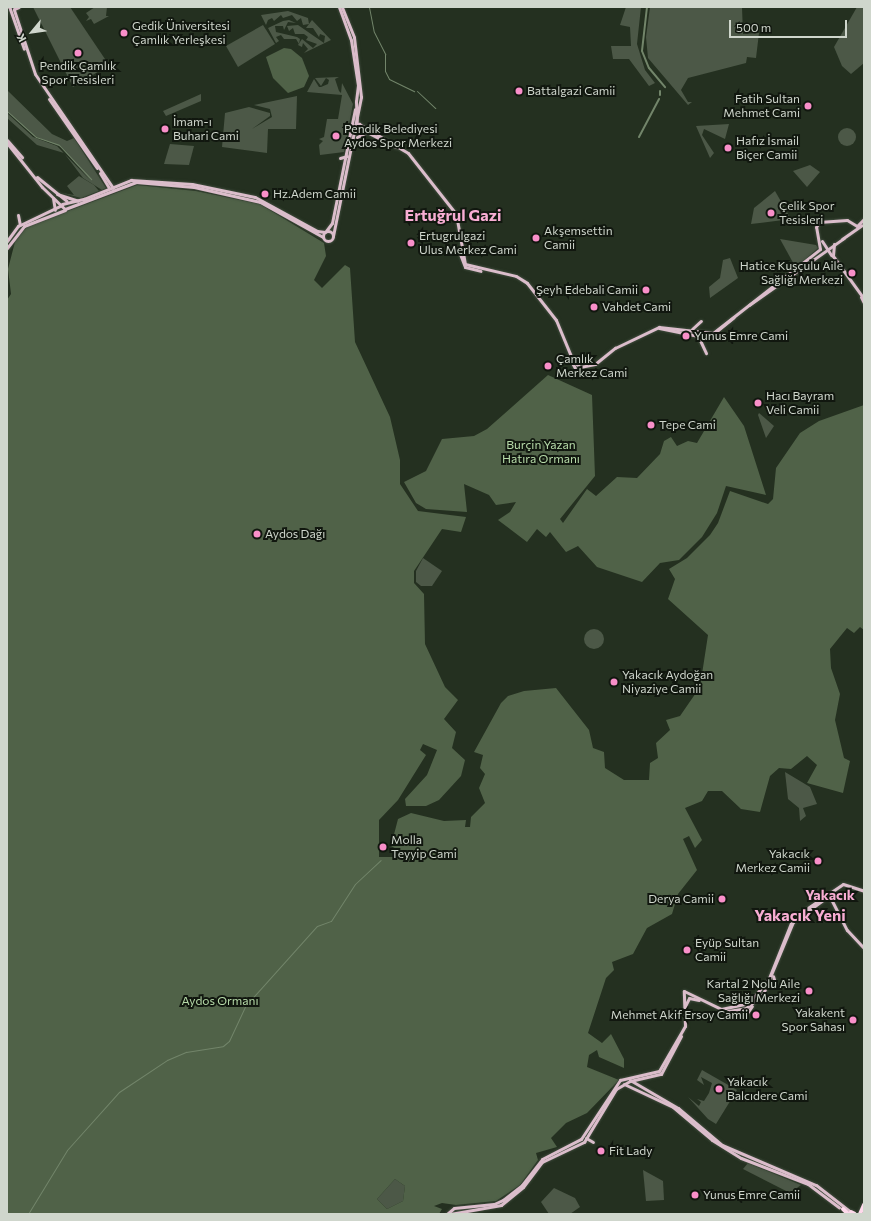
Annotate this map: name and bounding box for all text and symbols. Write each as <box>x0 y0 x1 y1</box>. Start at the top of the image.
north arrow <box>12 12 52 52</box>
scale bar <box>731 12 849 38</box>
place label: Gedik Üniversitesi Çamlık Yerleşkesi <box>132 19 230 47</box>
text: 500 m <box>736 20 771 34</box>
marker: Gedik Üniversitesi Çamlık Yerleşkesi <box>119 28 129 38</box>
text: K <box>14 32 29 45</box>
marker: Pendik Çamlık Spor Tesisleri <box>73 48 83 58</box>
place label: Pendik Çamlık Spor Tesisleri <box>40 59 116 87</box>
place label: Battalgazi Camii <box>527 84 615 98</box>
marker: Battalgazi Camii <box>514 86 524 96</box>
place label: Fatih Sultan Mehmet Cami <box>723 92 800 120</box>
marker: Fatih Sultan Mehmet Cami <box>803 101 813 111</box>
place label: İmam-ı Buhari Cami <box>173 115 239 143</box>
place label: Pendik Belediyesi Aydos Spor Merkezi <box>344 122 452 150</box>
marker: İmam-ı Buhari Cami <box>160 124 170 134</box>
marker: Pendik Belediyesi Aydos Spor Merkezi <box>331 131 341 141</box>
place label: Hafız İsmail Biçer Camii <box>736 134 799 162</box>
marker: Hafız İsmail Biçer Camii <box>723 143 733 153</box>
place label: Hz.Adem Camii <box>273 187 356 201</box>
marker: Hz.Adem Camii <box>260 189 270 199</box>
place label: Çelik Spor Tesisleri <box>779 199 835 227</box>
district label: Ertuğrul Gazi <box>405 205 501 225</box>
marker: Çelik Spor Tesisleri <box>766 208 776 218</box>
place label: Akşemsettin Camii <box>544 224 613 252</box>
place label: Ertugrulgazi Ulus Merkez Cami <box>419 229 517 257</box>
marker: Akşemsettin Camii <box>531 233 541 243</box>
marker: Ertugrulgazi Ulus Merkez Cami <box>406 238 416 248</box>
place label: Hatice Kuşçulu Aile Sağlığı Merkezi <box>740 259 843 287</box>
marker: Hatice Kuşçulu Aile Sağlığı Merkezi <box>846 267 858 279</box>
place label: Şeyh Edebali Camii <box>536 283 638 297</box>
marker: Şeyh Edebali Camii <box>641 285 651 295</box>
place label: Vahdet Cami <box>602 300 671 314</box>
marker: Vahdet Cami <box>589 302 599 312</box>
place label: Yunus Emre Cami <box>694 329 788 343</box>
marker: Yunus Emre Cami <box>681 331 691 341</box>
place label: Çamlık Merkez Cami <box>556 352 627 380</box>
marker: Çamlık Merkez Cami <box>543 361 553 371</box>
place label: Hacı Bayram Veli Camii <box>766 389 834 417</box>
marker: Hacı Bayram Veli Camii <box>753 398 763 408</box>
place label: Tepe Cami <box>659 418 716 432</box>
marker: Tepe Cami <box>646 420 656 430</box>
park label: Burçin Yazan Hatıra Ormanı <box>502 438 580 466</box>
place label: Aydos Dağı <box>265 527 325 541</box>
marker: Aydos Dağı <box>252 529 262 539</box>
place label: Yakacık Aydoğan Niyaziye Camii <box>622 668 713 696</box>
marker: Yakacık Aydoğan Niyaziye Camii <box>609 677 619 687</box>
place label: Molla Teyyip Cami <box>391 833 457 861</box>
marker: Molla Teyyip Cami <box>378 842 388 852</box>
place label: Yakacık Merkez Camii <box>735 847 810 875</box>
marker: Yakacık Merkez Camii <box>813 856 823 866</box>
district label: Yakacık <box>805 887 855 903</box>
place label: Derya Camii <box>648 892 714 906</box>
marker: Derya Camii <box>717 894 727 904</box>
district label: Yakacık Yeni <box>754 905 846 925</box>
place label: Eyüp Sultan Camii <box>695 936 759 964</box>
marker: Eyüp Sultan Camii <box>682 945 692 955</box>
place label: Kartal 2 Nolu Aile Sağlığı Merkezi <box>706 977 800 1005</box>
marker: Kartal 2 Nolu Aile Sağlığı Merkezi <box>803 985 815 997</box>
park label: Aydos Ormanı <box>182 994 258 1008</box>
place label: Yakakent Spor Sahası <box>782 1006 845 1034</box>
place label: Mehmet Akif Ersoy Camii <box>611 1008 748 1022</box>
marker: Mehmet Akif Ersoy Camii <box>751 1010 761 1020</box>
marker: Yakakent Spor Sahası <box>848 1015 858 1025</box>
place label: Yakacık Balcıdere Cami <box>727 1075 808 1103</box>
marker: Yakacık Balcıdere Cami <box>714 1084 724 1094</box>
place label: Fit Lady <box>609 1144 652 1158</box>
marker: Fit Lady <box>596 1146 606 1156</box>
place label: Yunus Emre Camii <box>703 1188 800 1202</box>
marker: Yunus Emre Camii <box>690 1190 700 1200</box>

